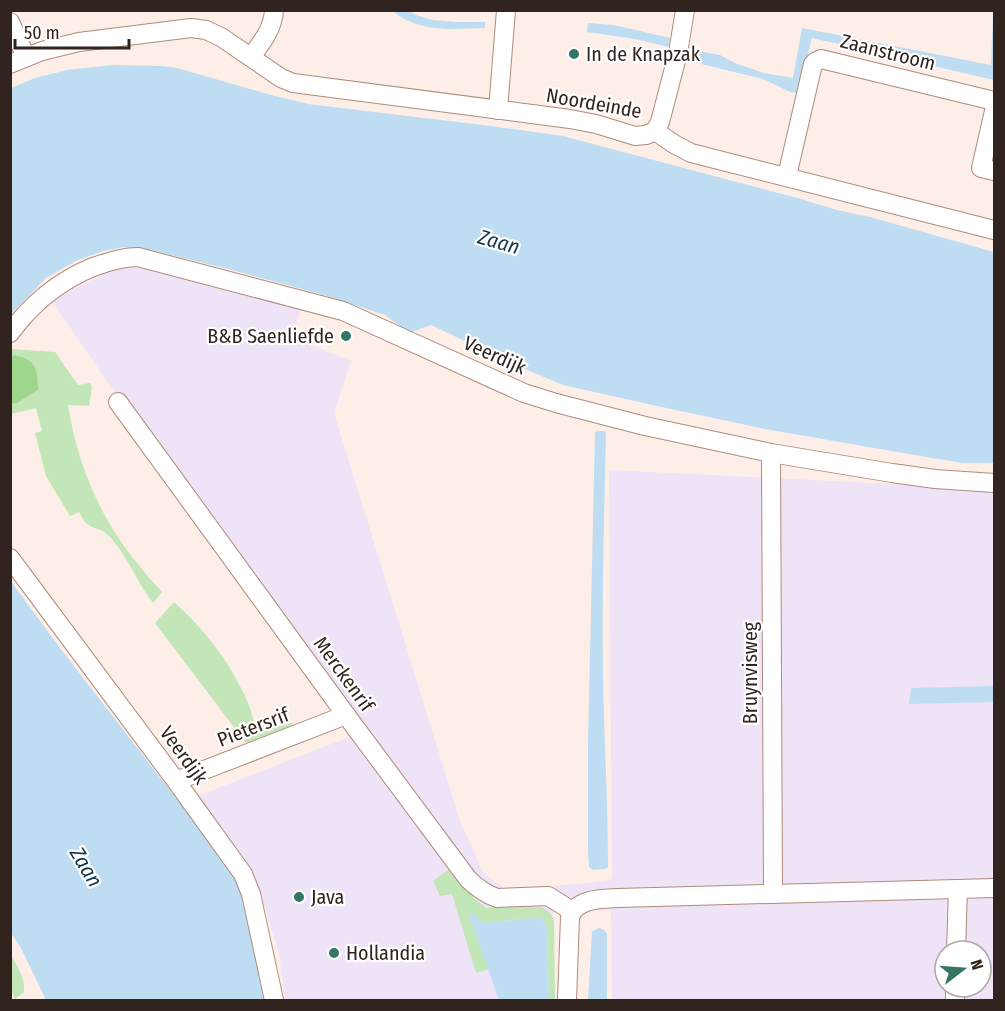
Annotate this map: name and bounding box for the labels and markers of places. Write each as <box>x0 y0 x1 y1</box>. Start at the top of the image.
place label: In de Knapzak <box>586 42 701 66</box>
marker: In de Knapzak <box>567 47 581 61</box>
place label: B&B Saenliefde <box>207 324 334 348</box>
marker: B&B Saenliefde <box>339 329 353 343</box>
place label: Java <box>311 885 344 909</box>
marker: Java <box>292 890 306 904</box>
place label: Hollandia <box>346 941 425 965</box>
marker: Hollandia <box>327 946 341 960</box>

